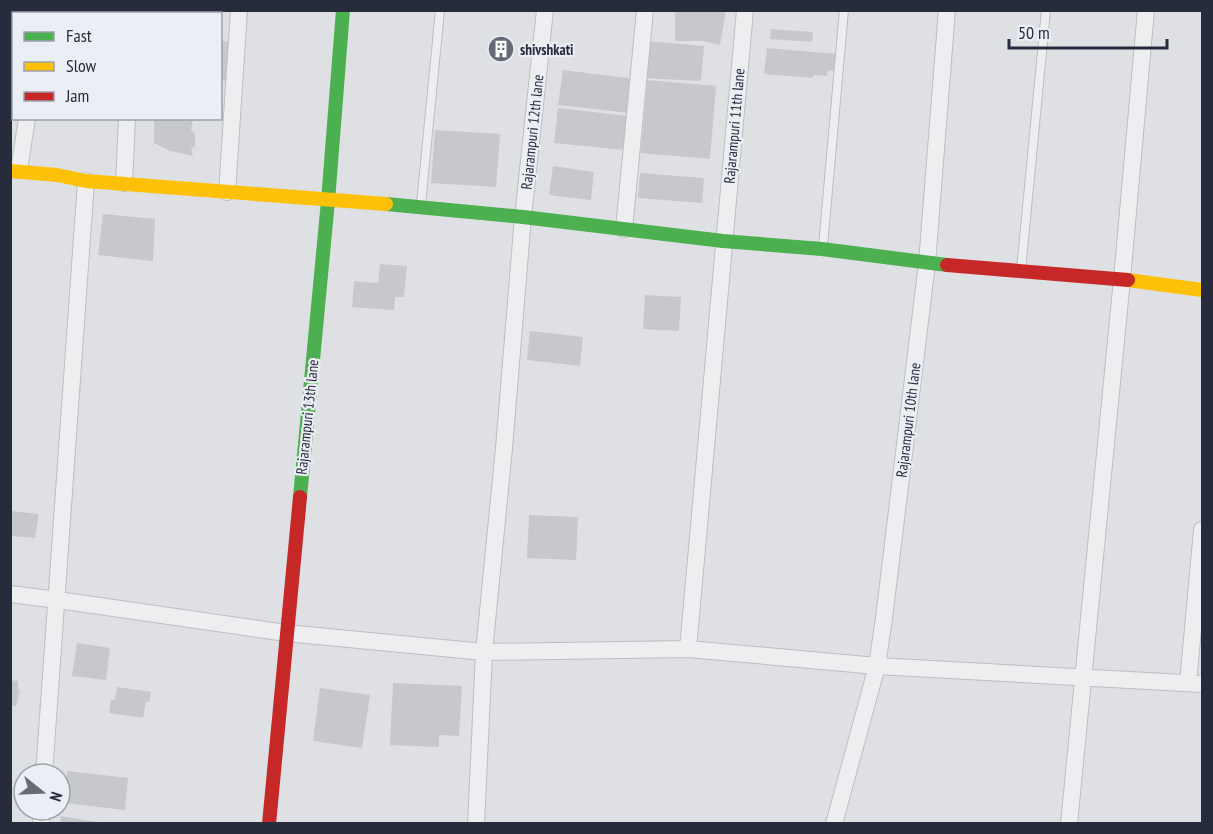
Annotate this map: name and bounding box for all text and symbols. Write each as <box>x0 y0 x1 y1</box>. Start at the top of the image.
legend <box>12 12 222 120</box>
scale bar <box>1009 12 1166 50</box>
text: 50 m <box>1018 21 1050 44</box>
text: Fast <box>66 24 92 47</box>
building icon: shivshkati <box>486 34 516 64</box>
place label: shivshkati <box>520 40 573 59</box>
text: Slow <box>66 54 97 77</box>
street label: Rajarampuri 11th lane <box>720 68 748 184</box>
street label: Rajarampuri 12th lane <box>517 74 547 190</box>
text: Jam <box>65 84 89 107</box>
street label: Rajarampuri 13th lane <box>292 359 322 475</box>
street label: Rajarampuri 10th lane <box>892 361 924 479</box>
north arrow <box>12 762 72 822</box>
text: N <box>45 789 67 804</box>

